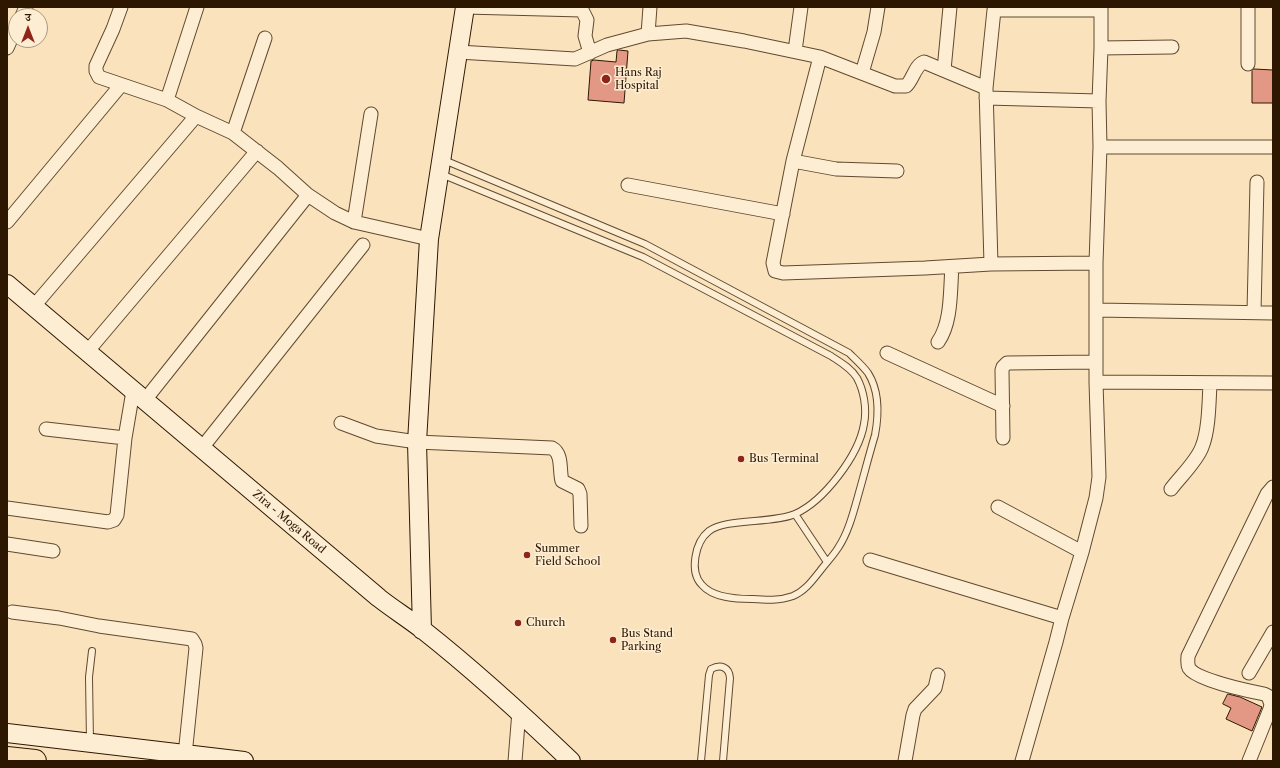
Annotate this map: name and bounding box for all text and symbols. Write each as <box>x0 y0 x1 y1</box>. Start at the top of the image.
north arrow <box>8 8 48 48</box>
text: उ <box>25 10 31 24</box>
place label: Hans Raj Hospital <box>615 66 662 92</box>
marker: Hans Raj Hospital <box>600 73 612 85</box>
place label: Bus Terminal <box>749 452 819 466</box>
marker: Bus Terminal <box>736 454 746 464</box>
street label: Zira - Moga Road <box>250 488 328 556</box>
place label: Summer Field School <box>535 542 601 568</box>
marker: Summer Field School <box>522 550 532 560</box>
place label: Church <box>526 616 565 630</box>
marker: Church <box>513 618 523 628</box>
place label: Bus Stand Parking <box>621 627 673 653</box>
marker: Bus Stand Parking <box>608 635 618 645</box>

